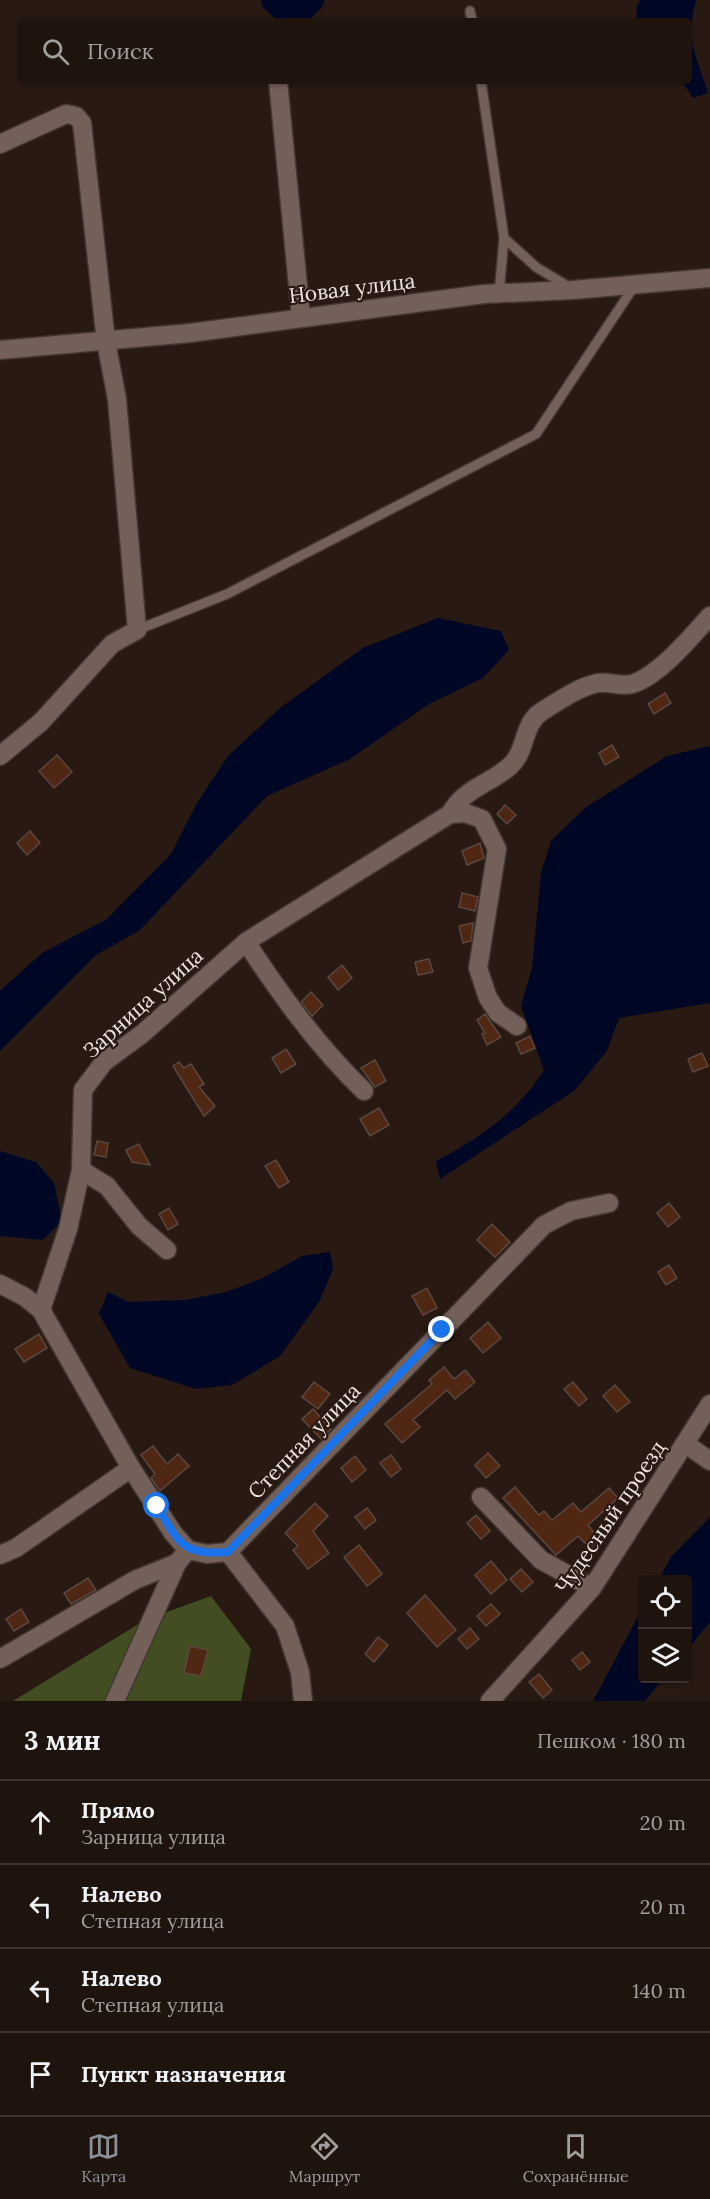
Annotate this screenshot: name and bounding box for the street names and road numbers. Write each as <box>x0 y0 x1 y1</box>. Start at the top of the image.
street label: Новая улица <box>287 267 417 309</box>
street label: Зарница улица <box>77 942 209 1064</box>
street label: Степная улица <box>242 1377 366 1505</box>
street label: Чудесный проезд <box>549 1435 671 1599</box>

